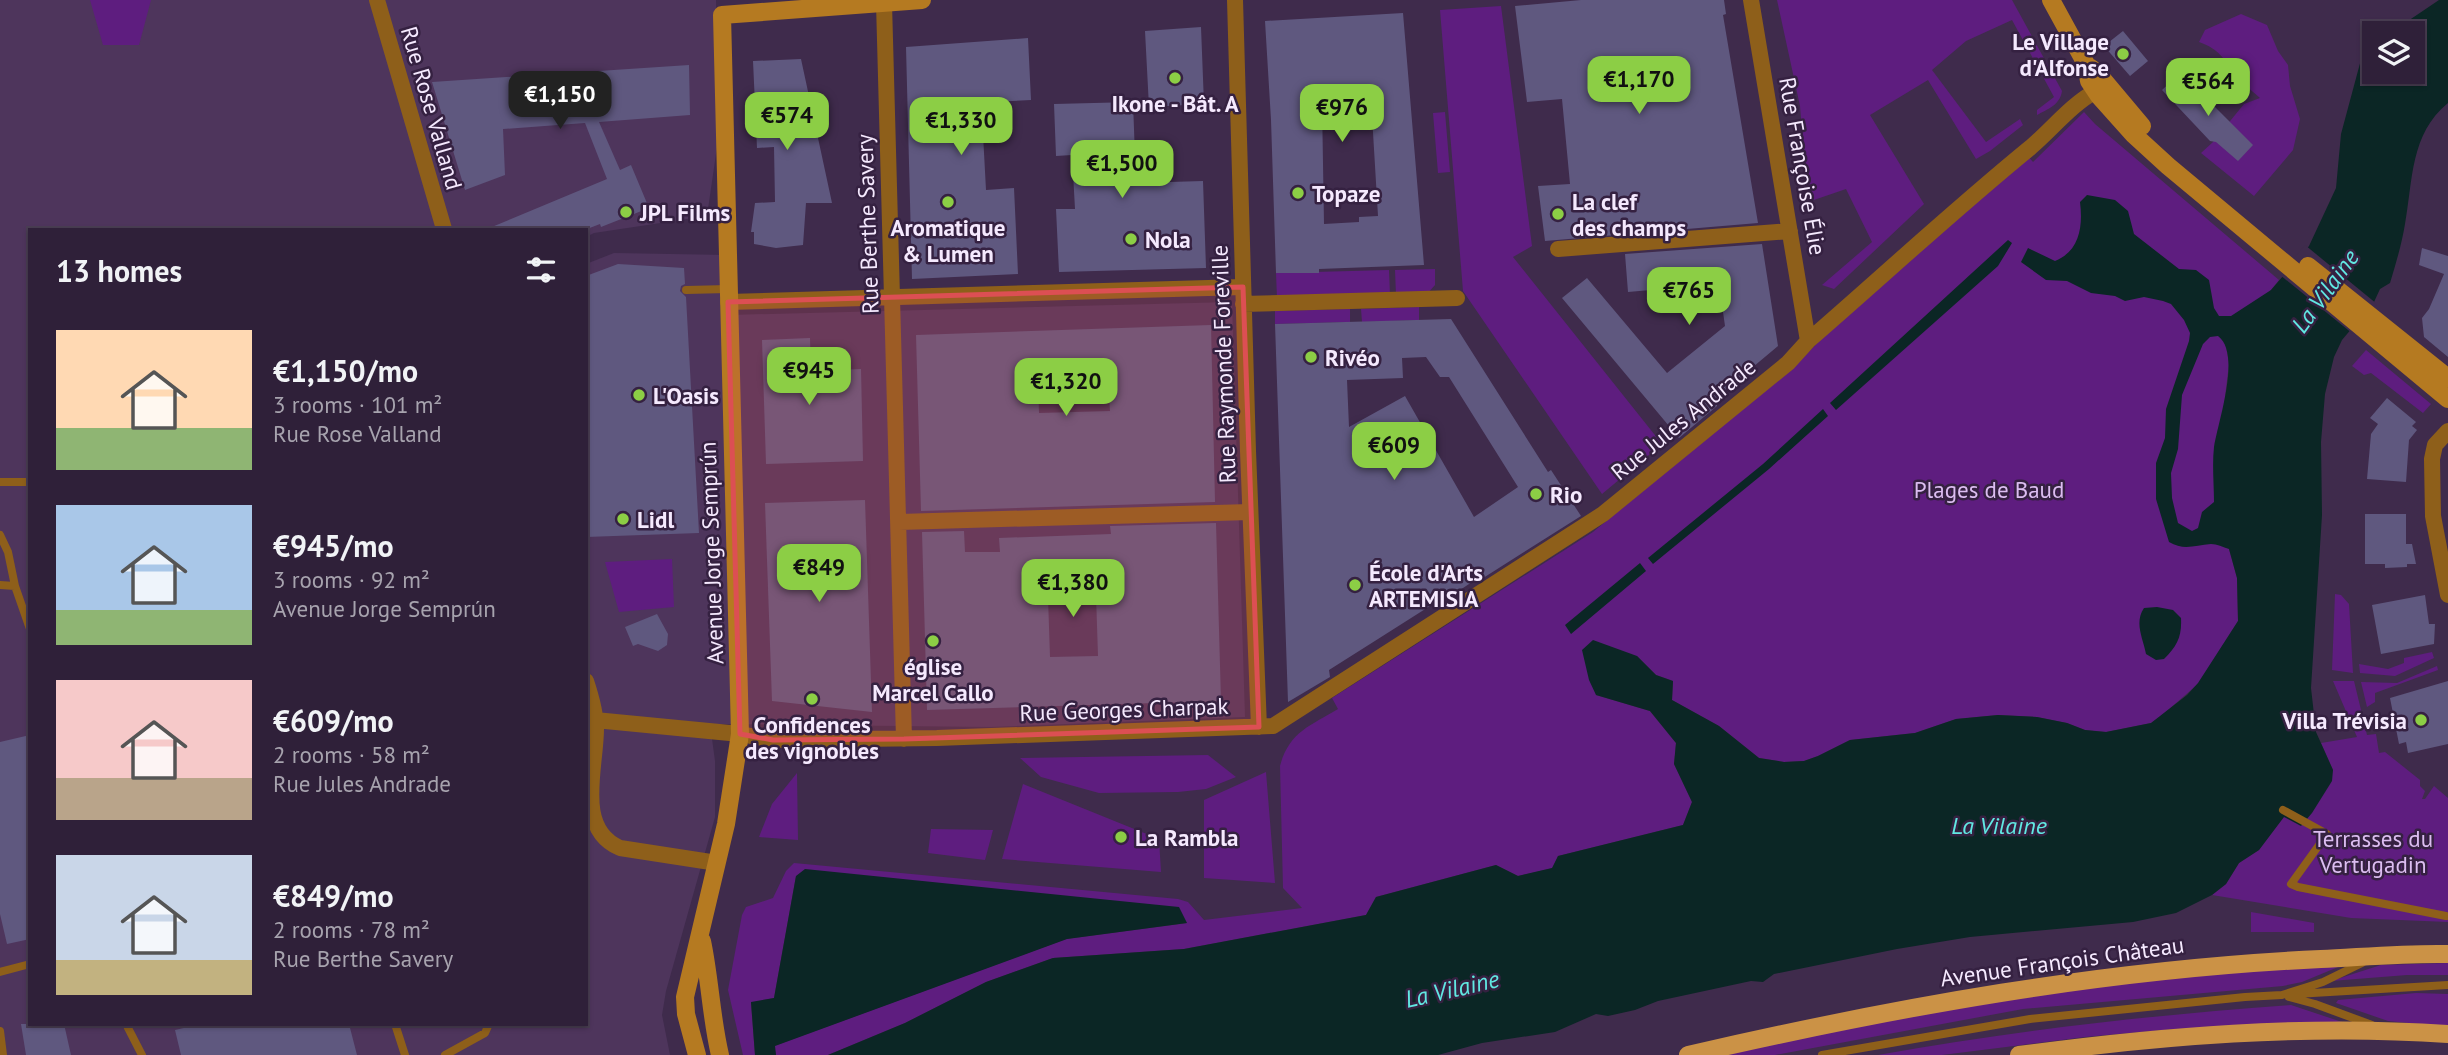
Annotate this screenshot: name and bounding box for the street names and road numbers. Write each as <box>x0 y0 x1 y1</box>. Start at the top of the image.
street label: Rue Rose Valland <box>395 23 469 193</box>
street label: Rue Françoise Élie <box>1773 75 1833 257</box>
street label: Rue Berthe Savery <box>849 133 885 315</box>
street label: Rue Raymonde Foreville <box>1204 244 1242 484</box>
street label: Rue Jules Andrade <box>1605 352 1761 486</box>
street label: Avenue Jorge Semprún <box>693 441 729 665</box>
street label: Rue Georges Charpak <box>1019 691 1229 727</box>
street label: Avenue François Château <box>1938 930 2186 992</box>

